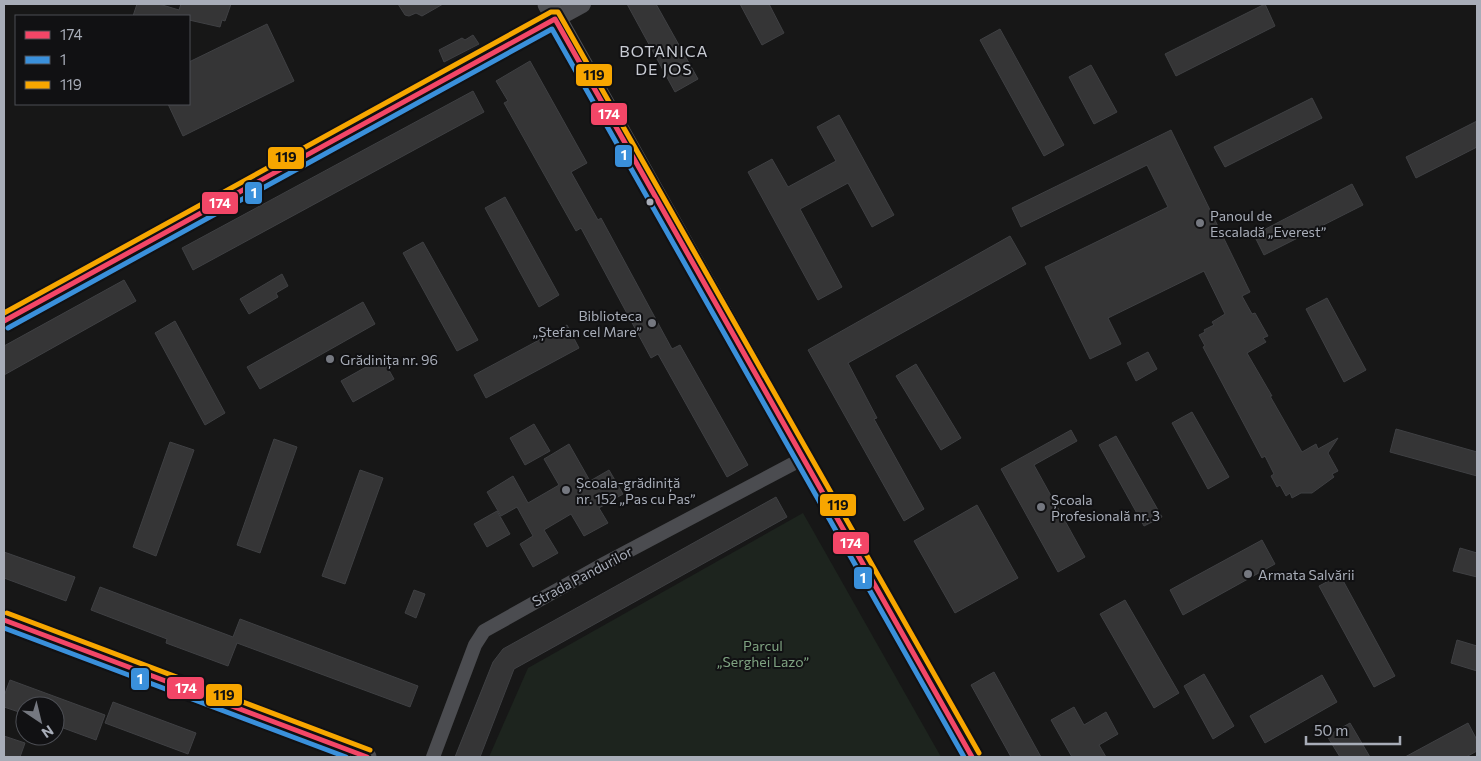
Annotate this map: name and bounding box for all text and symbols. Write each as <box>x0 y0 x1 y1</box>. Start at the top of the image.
legend <box>15 15 190 105</box>
text: 174 <box>60 25 82 43</box>
district label: BOTANICA DE JOS <box>619 41 709 78</box>
text: 1 <box>60 50 66 68</box>
line badge: 119 <box>575 63 613 87</box>
text: 119 <box>583 66 605 83</box>
text: 119 <box>60 75 82 93</box>
line badge: 174 <box>590 102 628 126</box>
text: 174 <box>598 105 620 122</box>
line badge: 1 <box>614 144 633 168</box>
line badge: 119 <box>267 146 305 170</box>
text: 1 <box>621 146 627 163</box>
text: 119 <box>275 148 297 165</box>
line badge: 1 <box>244 181 263 205</box>
text: 1 <box>251 184 257 201</box>
line badge: 174 <box>201 191 239 215</box>
text: 174 <box>209 194 231 211</box>
unlabelled marker <box>645 197 655 207</box>
place label: Panoul de Escaladă „Everest” <box>1210 207 1326 240</box>
marker: Panoul de Escaladă „Everest” <box>1194 217 1206 229</box>
place label: Biblioteca „Ștefan cel Mare” <box>533 307 642 341</box>
marker: Biblioteca „Ștefan cel Mare” <box>646 317 658 329</box>
place label: Grădinița nr. 96 <box>340 351 438 369</box>
marker: Grădinița nr. 96 <box>324 353 336 365</box>
place label: Școala-grădiniță nr. 152 „Pas cu Pas” <box>576 474 696 507</box>
marker: Școala-grădiniță nr. 152 „Pas cu Pas” <box>560 484 572 496</box>
place label: Școala Profesională nr. 3 <box>1051 491 1160 524</box>
line badge: 119 <box>819 493 857 517</box>
text: 119 <box>827 496 849 513</box>
marker: Școala Profesională nr. 3 <box>1035 501 1047 513</box>
line badge: 174 <box>832 531 870 555</box>
text: 174 <box>840 534 862 551</box>
street label: Strada Pandurilor <box>529 542 636 610</box>
line badge: 1 <box>853 566 873 590</box>
place label: Armata Salvării <box>1258 566 1355 583</box>
marker: Armata Salvării <box>1242 568 1254 580</box>
text: 1 <box>860 569 866 586</box>
park label: Parcul „Serghei Lazo” <box>717 637 809 670</box>
line badge: 1 <box>130 667 150 691</box>
text: 1 <box>137 670 143 687</box>
line badge: 174 <box>166 676 205 700</box>
text: 174 <box>175 679 197 696</box>
line badge: 119 <box>205 683 243 707</box>
text: 119 <box>213 686 235 703</box>
north arrow <box>15 696 65 746</box>
scale bar <box>1306 714 1400 746</box>
text: 50 m <box>1314 721 1348 739</box>
text: N <box>39 722 57 742</box>

